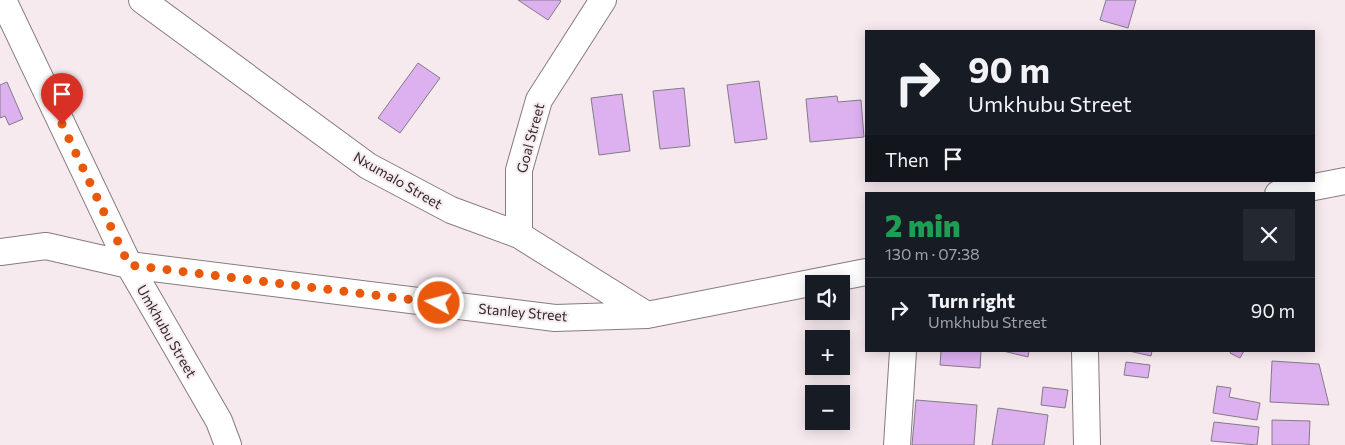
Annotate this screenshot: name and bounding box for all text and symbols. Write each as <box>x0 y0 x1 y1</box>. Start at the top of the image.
text: 90 m <box>968 47 1050 90</box>
icon: right <box>885 50 950 115</box>
pin <box>41 73 83 124</box>
icon: arrive <box>48 80 76 108</box>
text: Umkhubu Street <box>968 90 1132 117</box>
street label: Goal Street <box>513 101 548 175</box>
icon: arrive <box>939 145 967 173</box>
street label: Nxumalo Street <box>351 148 446 212</box>
text: Then <box>885 148 929 171</box>
text: 2 min <box>885 206 960 243</box>
button: close <box>1243 209 1295 261</box>
text: 130 m · 07:38 <box>885 244 980 263</box>
map controls <box>805 275 850 430</box>
button: sound <box>805 275 850 320</box>
position arrow <box>412 276 464 328</box>
street label: Umkhubu Street <box>134 282 201 381</box>
text: Turn right <box>928 289 1015 312</box>
icon: right <box>885 296 913 324</box>
text: 90 m <box>1251 299 1295 322</box>
street label: Stanley Street <box>478 300 569 324</box>
text: Umkhubu Street <box>928 312 1047 331</box>
button: + <box>805 330 850 375</box>
button: − <box>805 385 850 430</box>

